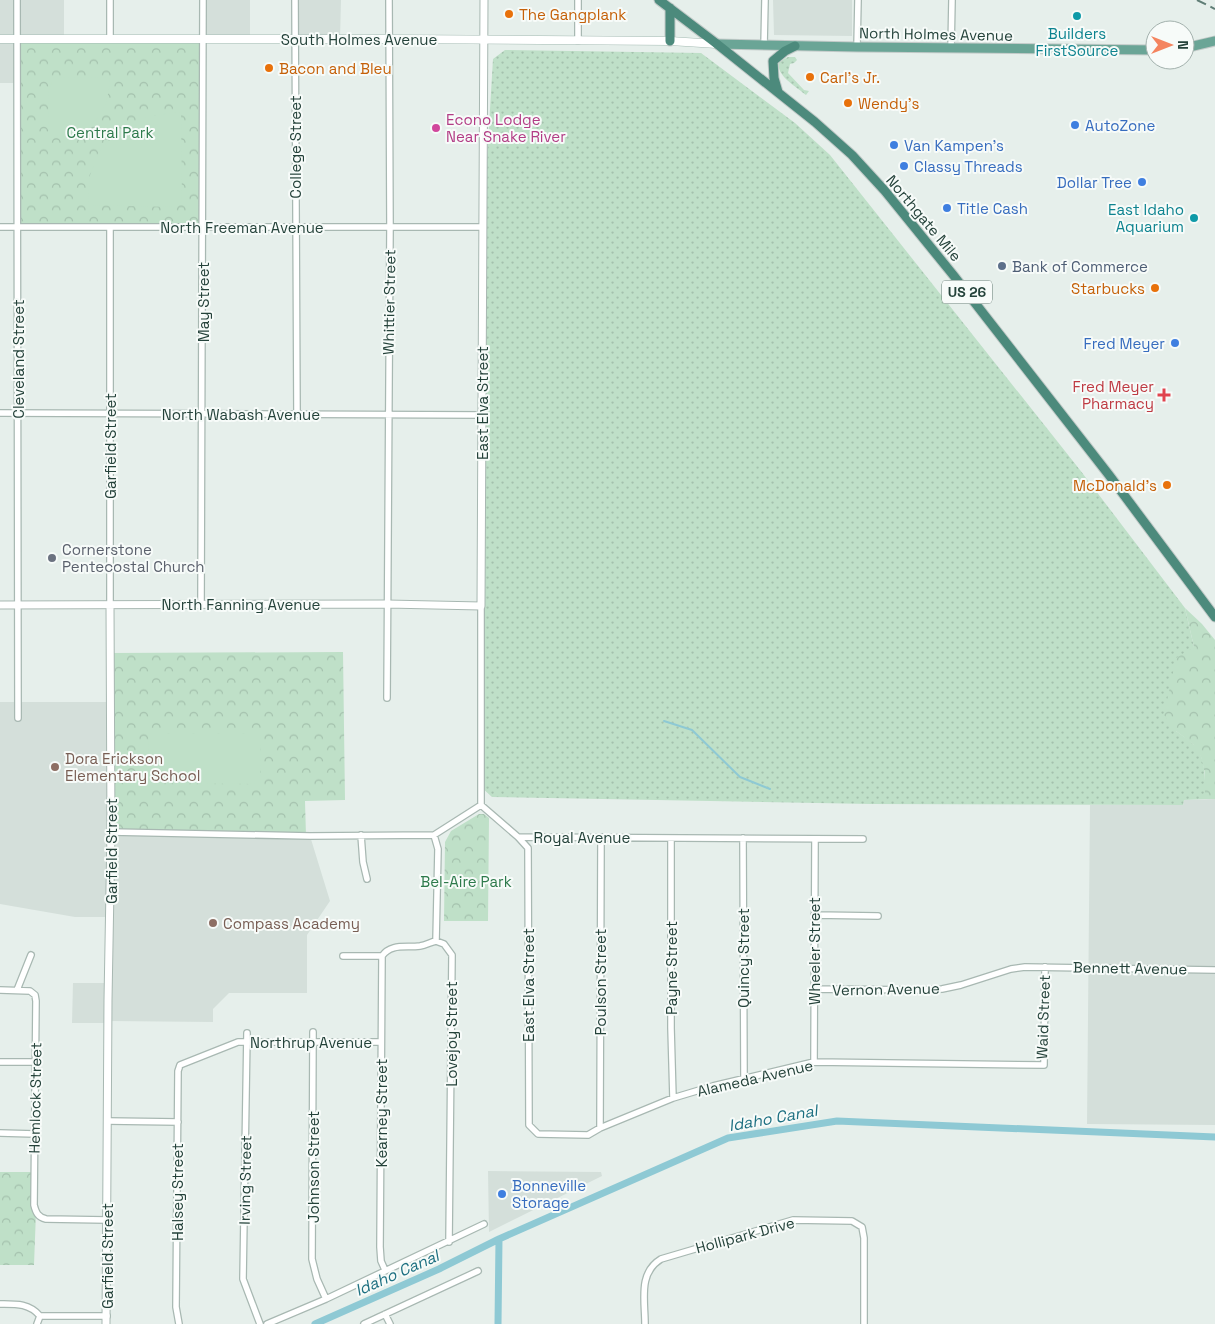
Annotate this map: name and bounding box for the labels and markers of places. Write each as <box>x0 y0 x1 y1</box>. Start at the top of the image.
place label: The Gangplank <box>519 5 626 24</box>
marker: The Gangplank <box>503 8 515 20</box>
marker: Builders FirstSource <box>1071 10 1083 22</box>
place label: Builders FirstSource <box>1036 24 1119 60</box>
place label: Bacon and Bleu <box>279 59 392 78</box>
marker: Bacon and Bleu <box>263 62 275 74</box>
place label: Carl's Jr. <box>820 68 880 87</box>
marker: Carl's Jr. <box>804 71 816 83</box>
place label: Wendy's <box>858 94 920 113</box>
marker: Wendy's <box>842 97 854 109</box>
place label: Econo Lodge Near Snake River <box>446 110 566 146</box>
place label: AutoZone <box>1085 116 1155 135</box>
marker: AutoZone <box>1069 119 1081 131</box>
marker: Econo Lodge Near Snake River <box>430 122 442 134</box>
place label: Van Kampen's <box>904 136 1004 155</box>
marker: Van Kampen's <box>888 139 900 151</box>
place label: Classy Threads <box>914 157 1023 176</box>
marker: Classy Threads <box>898 160 910 172</box>
place label: Dollar Tree <box>1057 173 1132 192</box>
marker: Dollar Tree <box>1136 176 1148 188</box>
place label: Title Cash <box>957 199 1028 218</box>
place label: East Idaho Aquarium <box>1108 200 1184 236</box>
marker: Title Cash <box>941 202 953 214</box>
marker: East Idaho Aquarium <box>1188 212 1200 224</box>
place label: Bank of Commerce <box>1012 257 1148 276</box>
marker: Bank of Commerce <box>996 260 1008 272</box>
place label: Starbucks <box>1071 279 1145 298</box>
marker: Starbucks <box>1149 282 1161 294</box>
place label: Fred Meyer <box>1084 334 1165 353</box>
marker: Fred Meyer <box>1169 337 1181 349</box>
place label: Fred Meyer Pharmacy <box>1073 377 1154 413</box>
marker: Fred Meyer Pharmacy <box>1158 389 1170 401</box>
place label: McDonald's <box>1073 476 1157 495</box>
marker: McDonald's <box>1161 479 1173 491</box>
place label: Cornerstone Pentecostal Church <box>62 540 205 576</box>
marker: Cornerstone Pentecostal Church <box>46 552 58 564</box>
place label: Dora Erickson Elementary School <box>65 749 201 785</box>
marker: Dora Erickson Elementary School <box>49 761 61 773</box>
place label: Compass Academy <box>223 914 360 933</box>
marker: Compass Academy <box>207 917 219 929</box>
place label: Bonneville Storage <box>512 1176 586 1212</box>
marker: Bonneville Storage <box>496 1188 508 1200</box>

